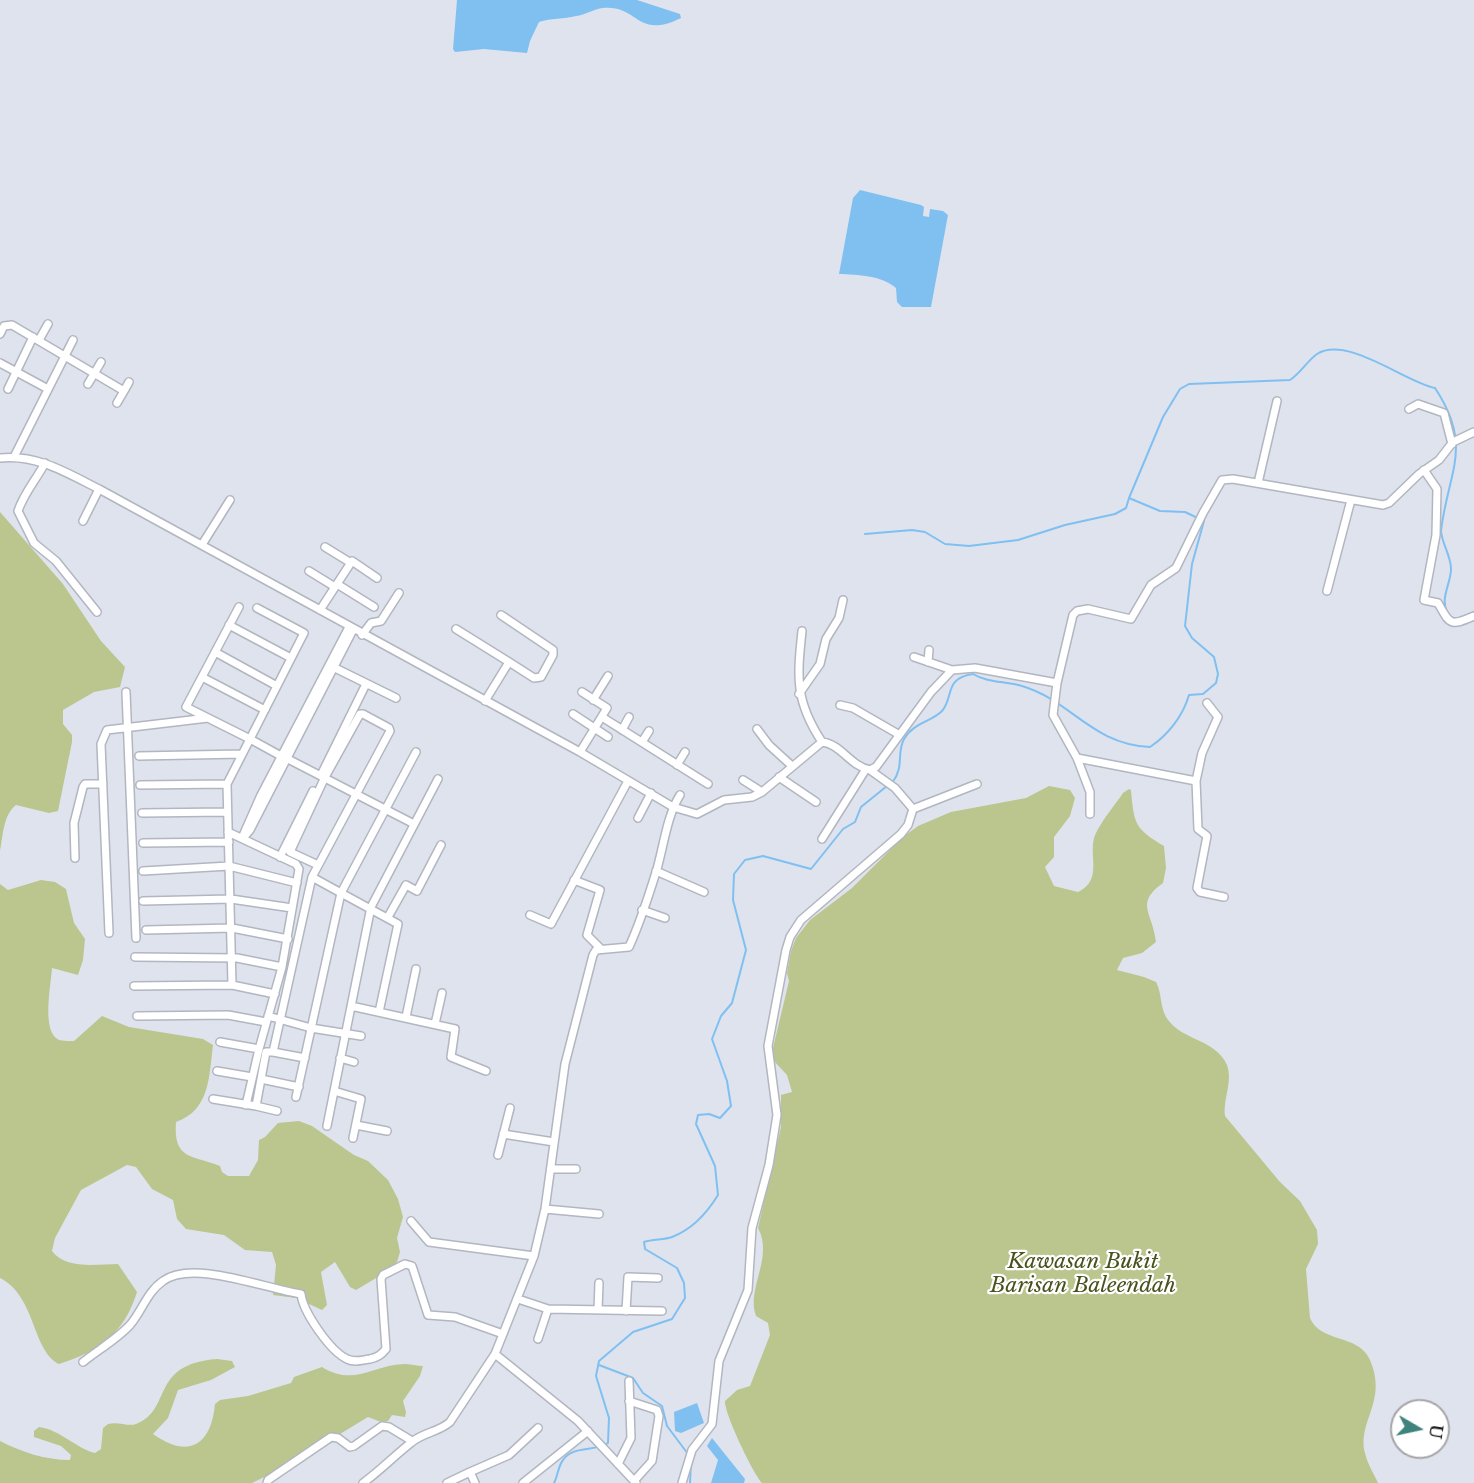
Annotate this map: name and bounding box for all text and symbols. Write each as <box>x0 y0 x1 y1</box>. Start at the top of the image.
park label: Kawasan Bukit Barisan Baleendah <box>990 1249 1176 1299</box>
north arrow <box>1390 1399 1450 1459</box>
text: U <box>1425 1423 1447 1440</box>

